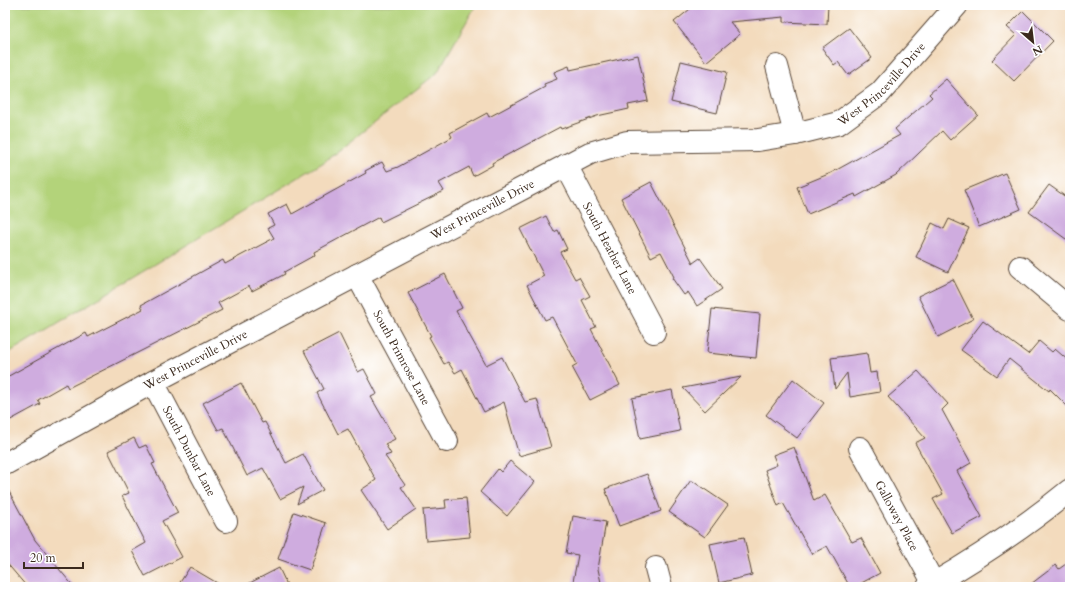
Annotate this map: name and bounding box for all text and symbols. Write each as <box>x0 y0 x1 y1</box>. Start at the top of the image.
north arrow <box>1013 22 1053 62</box>
street label: West Princeville Drive <box>834 39 929 130</box>
text: N <box>1029 42 1045 59</box>
street label: West Princeville Drive <box>426 175 537 244</box>
street label: South Heather Lane <box>579 199 641 297</box>
street label: South Primrose Lane <box>369 307 434 408</box>
street label: West Princeville Drive <box>139 326 250 394</box>
street label: South Dunbar Lane <box>159 403 220 499</box>
street label: Galloway Place <box>871 478 922 554</box>
scale bar <box>24 544 83 570</box>
text: 20 m <box>30 550 57 566</box>

